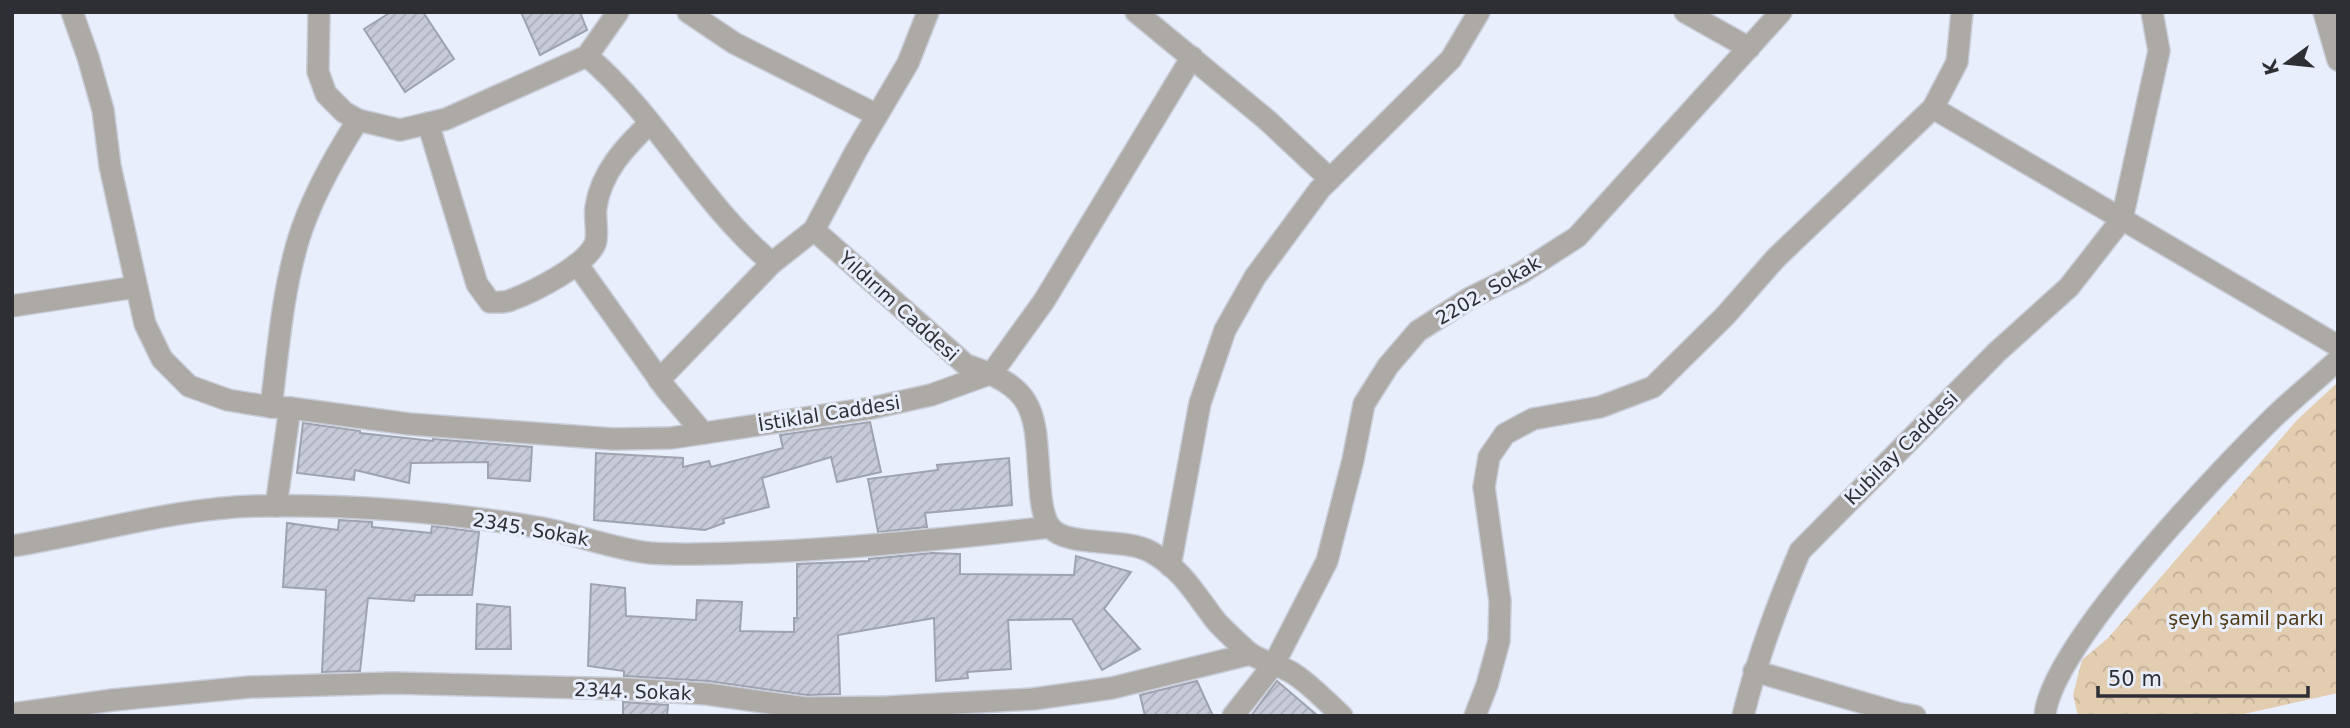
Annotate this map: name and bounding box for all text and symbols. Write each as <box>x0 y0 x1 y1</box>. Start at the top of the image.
north arrow <box>2252 28 2322 98</box>
text: K <box>2258 56 2283 77</box>
street label: Yıldırım Caddesi <box>834 246 963 365</box>
street label: 2202. Sokak <box>1432 251 1544 329</box>
street label: Kubilay Caddesi <box>1840 387 1962 509</box>
street label: İstiklal Caddesi <box>756 391 902 435</box>
street label: 2345. Sokak <box>471 508 591 550</box>
park label: şeyh şamil parkı <box>2168 607 2324 629</box>
scale bar <box>2098 654 2308 698</box>
text: 50 m <box>2108 667 2162 691</box>
street label: 2344. Sokak <box>574 678 692 704</box>

